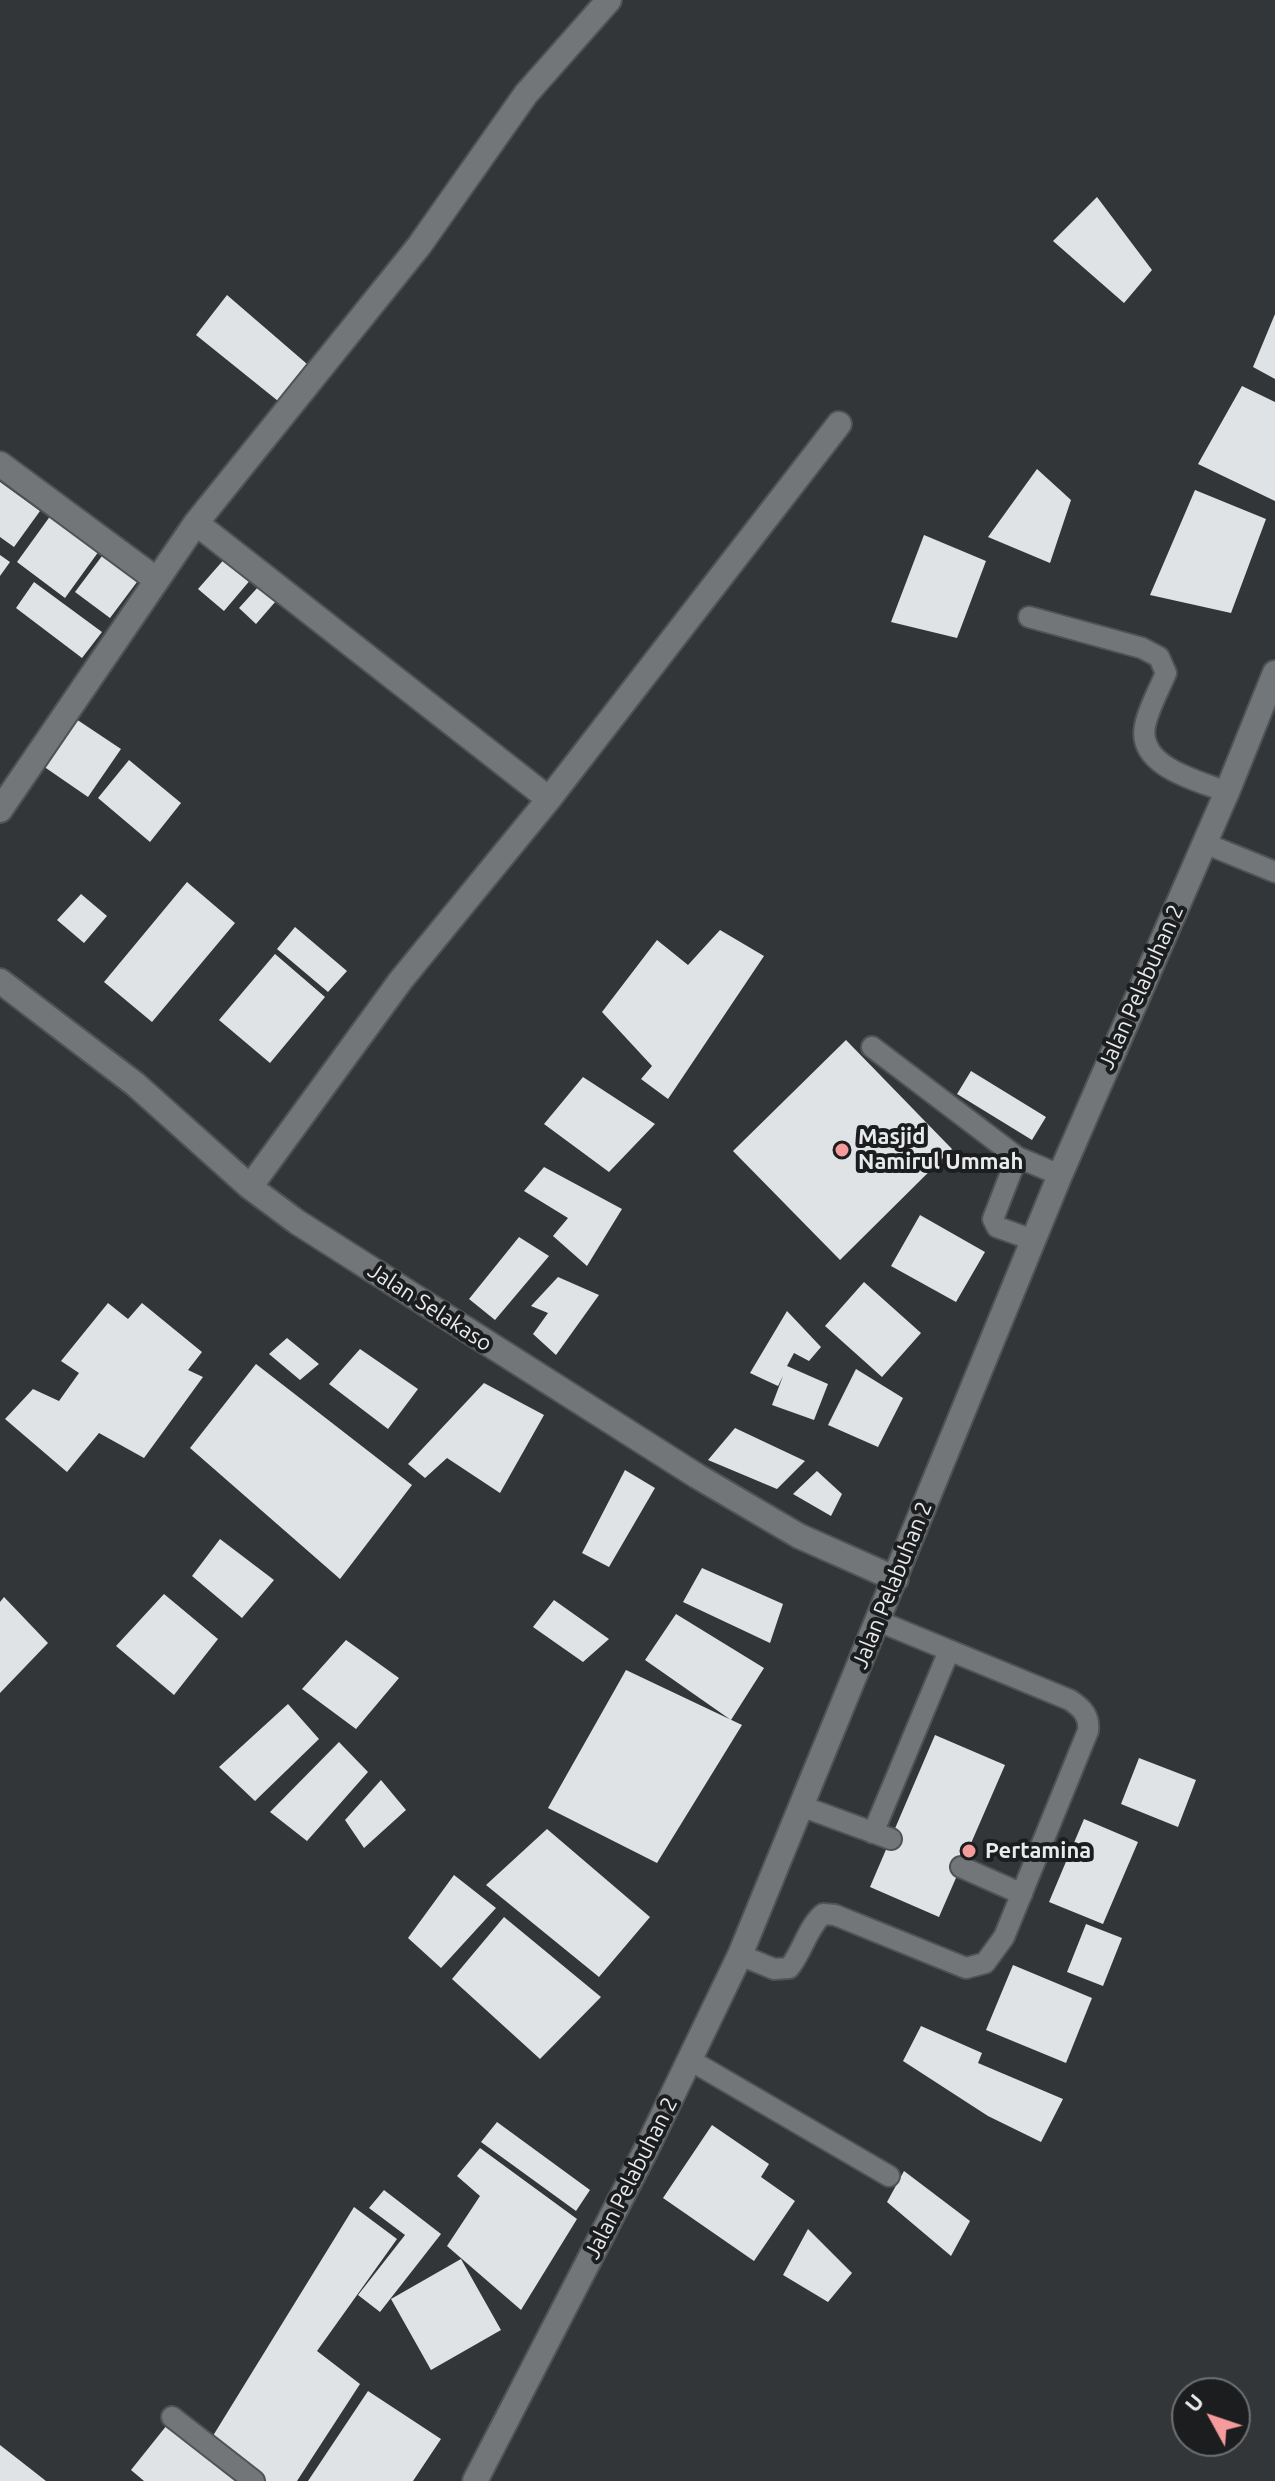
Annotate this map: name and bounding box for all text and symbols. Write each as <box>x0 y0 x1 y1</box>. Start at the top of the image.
street label: Jalan Pelabuhan 2 <box>1093 900 1189 1074</box>
place label: Masjid Namirul Ummah <box>858 1124 1023 1176</box>
marker: Masjid Namirul Ummah <box>833 1141 851 1159</box>
street label: Jalan Selakaso <box>363 1257 497 1357</box>
street label: Jalan Pelabuhan 2 <box>846 1497 938 1673</box>
place label: Pertamina <box>985 1838 1091 1864</box>
marker: Pertamina <box>960 1842 978 1860</box>
street label: Jalan Pelabuhan 2 <box>579 2093 683 2263</box>
north arrow <box>1171 2377 1251 2457</box>
text: U <box>1179 2389 1208 2416</box>

